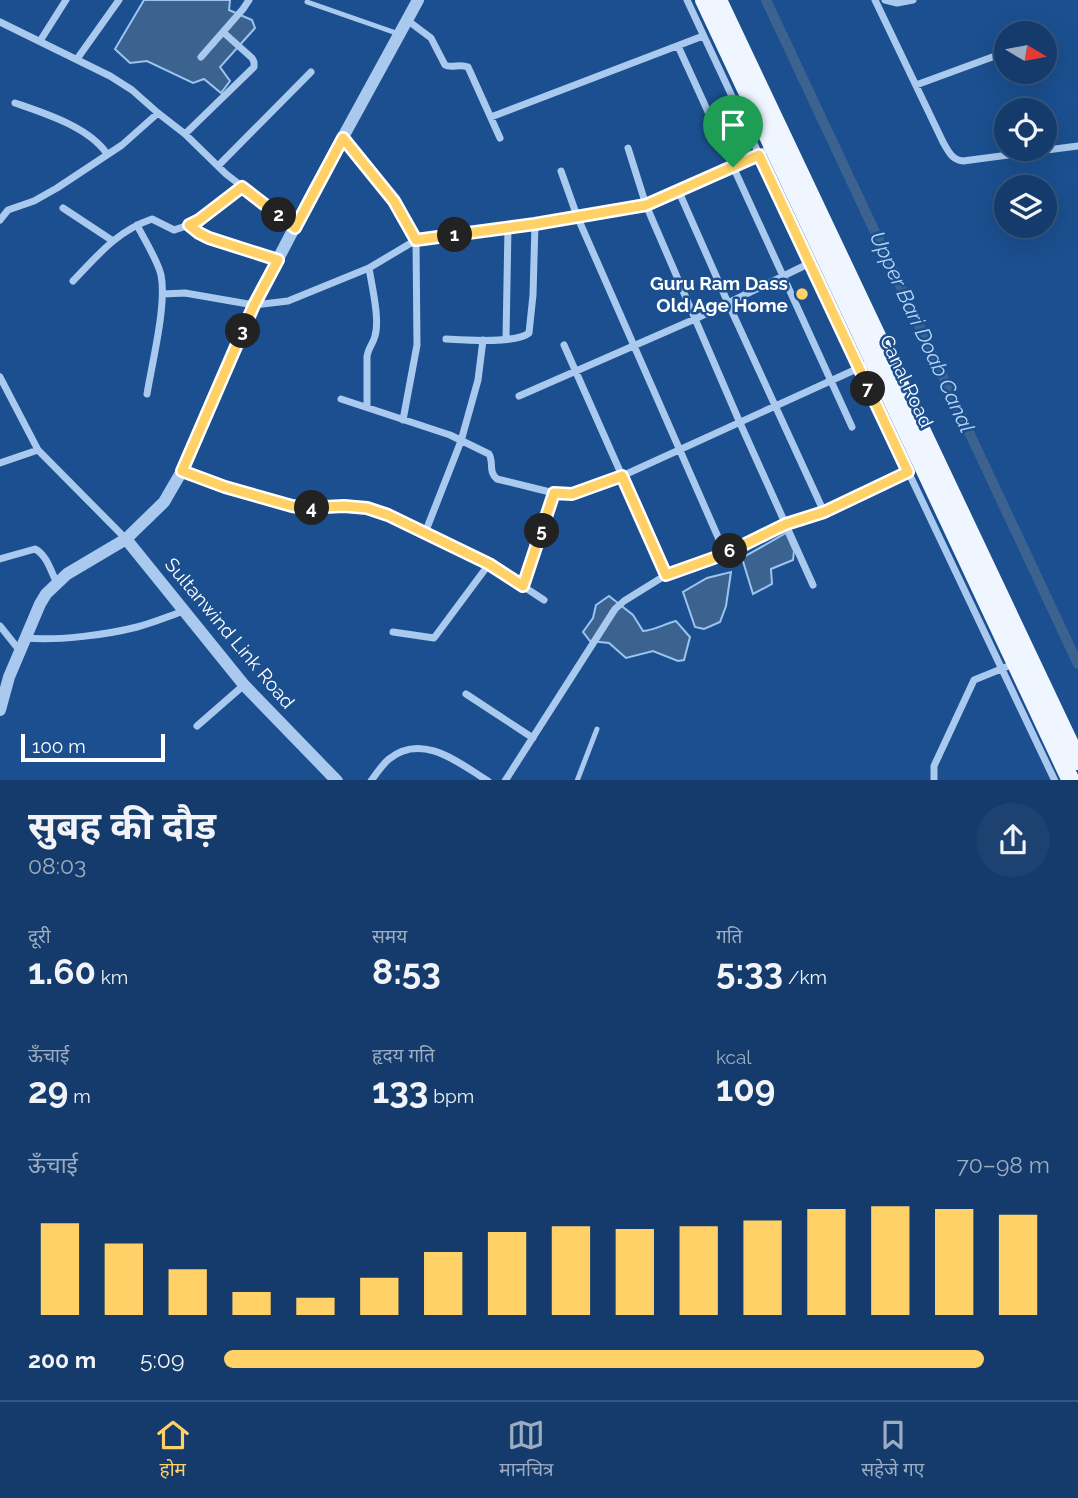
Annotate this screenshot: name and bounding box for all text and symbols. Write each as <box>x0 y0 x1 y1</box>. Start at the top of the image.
north arrow <box>994 21 1057 84</box>
map controls <box>994 21 1057 238</box>
pin <box>703 95 763 167</box>
button: locate <box>994 98 1057 161</box>
icon: arrive <box>714 106 752 144</box>
button: layers <box>994 175 1057 238</box>
pin: 2 <box>262 198 296 232</box>
text: 2 <box>273 203 284 225</box>
pin: 1 <box>438 218 472 252</box>
text: 1 <box>450 223 459 245</box>
water label: Upper Bari Doab Canal <box>865 227 980 436</box>
place label: Guru Ram Dass Old Age Home <box>650 272 788 316</box>
marker: Guru Ram Dass Old Age Home <box>794 286 810 302</box>
pin: 3 <box>226 314 260 348</box>
text: 3 <box>237 319 248 341</box>
street label: Canal Road <box>876 331 938 431</box>
pin: 7 <box>850 372 886 406</box>
text: 7 <box>862 377 873 399</box>
pin: 4 <box>294 490 330 526</box>
text: 4 <box>306 496 317 518</box>
pin: 5 <box>524 514 560 548</box>
text: 5 <box>536 519 547 541</box>
pin: 6 <box>712 534 748 568</box>
text: 6 <box>724 539 735 561</box>
street label: Sultanwind Link Road <box>161 553 299 713</box>
scale bar <box>21 732 164 763</box>
text: 100 m <box>32 735 86 757</box>
text: सुबह की दौड़ <box>28 803 216 848</box>
button: share <box>976 803 1050 877</box>
text: 08:03 <box>28 852 86 879</box>
text: दूरी <box>28 925 51 947</box>
text: समय <box>372 925 407 947</box>
text: गति <box>716 925 742 947</box>
text: 1.60 <box>28 951 96 992</box>
text: 8:53 <box>372 951 441 992</box>
text: 5:33 <box>716 951 783 992</box>
text: km <box>96 966 128 988</box>
text: /km <box>783 966 827 988</box>
text: ऊँचाई <box>28 1044 69 1066</box>
text: हृदय गति <box>372 1044 435 1066</box>
text: kcal <box>716 1046 752 1068</box>
text: 109 <box>716 1068 775 1109</box>
text: 29 <box>28 1070 68 1111</box>
text: 133 <box>372 1070 428 1111</box>
text: m <box>68 1085 91 1107</box>
text: bpm <box>428 1085 474 1107</box>
text: ऊँचाई <box>28 1151 78 1178</box>
text: 70–98 m <box>956 1151 1050 1178</box>
text: 200 m <box>28 1346 96 1373</box>
text: 5:09 <box>140 1346 184 1373</box>
tab: होम <box>154 1416 192 1484</box>
tab: मानचित्र <box>499 1416 554 1484</box>
tab: सहेजे गए <box>861 1416 924 1484</box>

